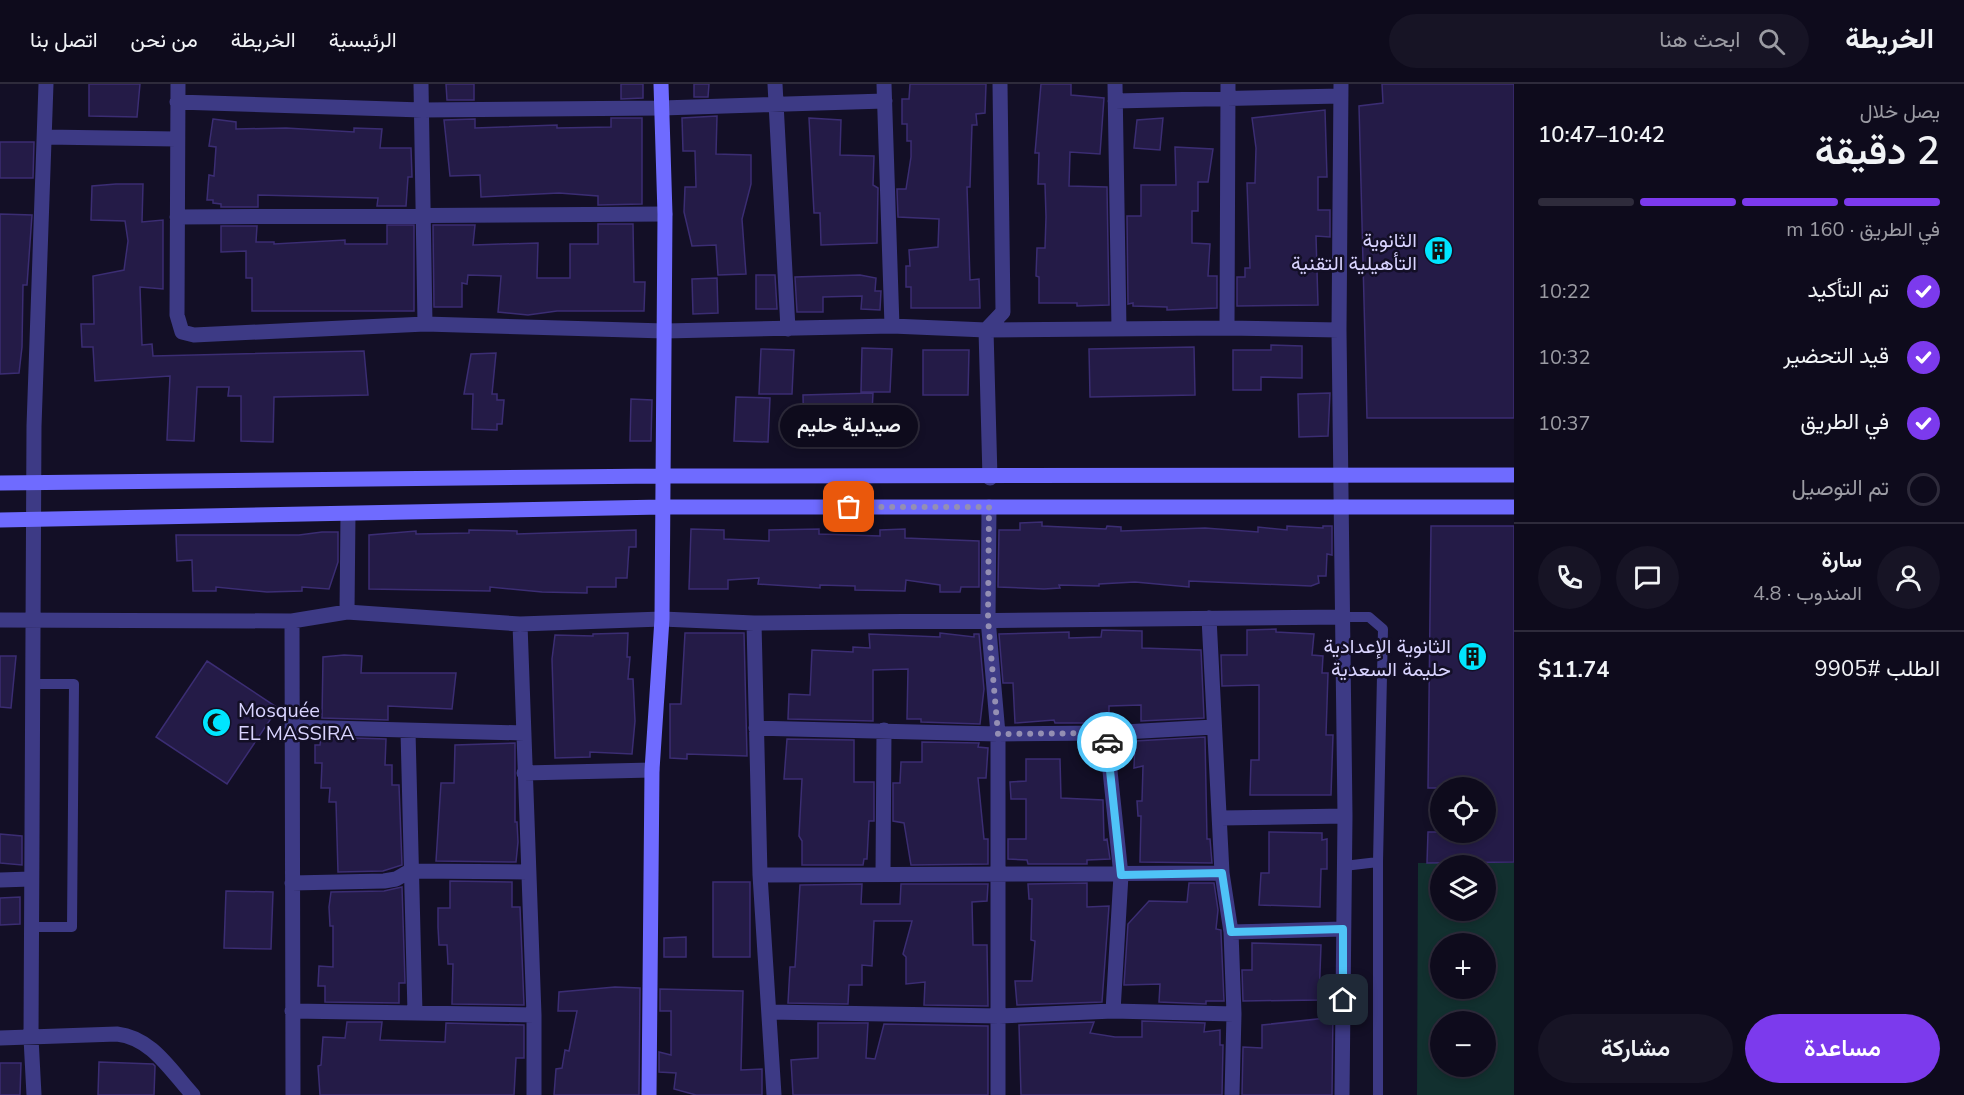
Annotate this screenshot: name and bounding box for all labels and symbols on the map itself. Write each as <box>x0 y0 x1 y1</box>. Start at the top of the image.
place label: الثانوية التأهيلية التقنية <box>1291 227 1417 277</box>
building icon: الثانوية التأهيلية التقنية <box>1422 235 1454 267</box>
callout: صيدلية حليم <box>780 405 918 447</box>
pin <box>823 481 874 532</box>
place label: الثانوية الإعدادية حليمة السعدية <box>1323 633 1451 683</box>
building icon: الثانوية الإعدادية حليمة السعدية <box>1456 641 1488 673</box>
place label: Mosquée EL MASSIRA <box>238 697 355 747</box>
mosque icon: Mosquée EL MASSIRA <box>201 706 233 738</box>
courier <box>1077 712 1137 772</box>
pin <box>1317 974 1368 1025</box>

